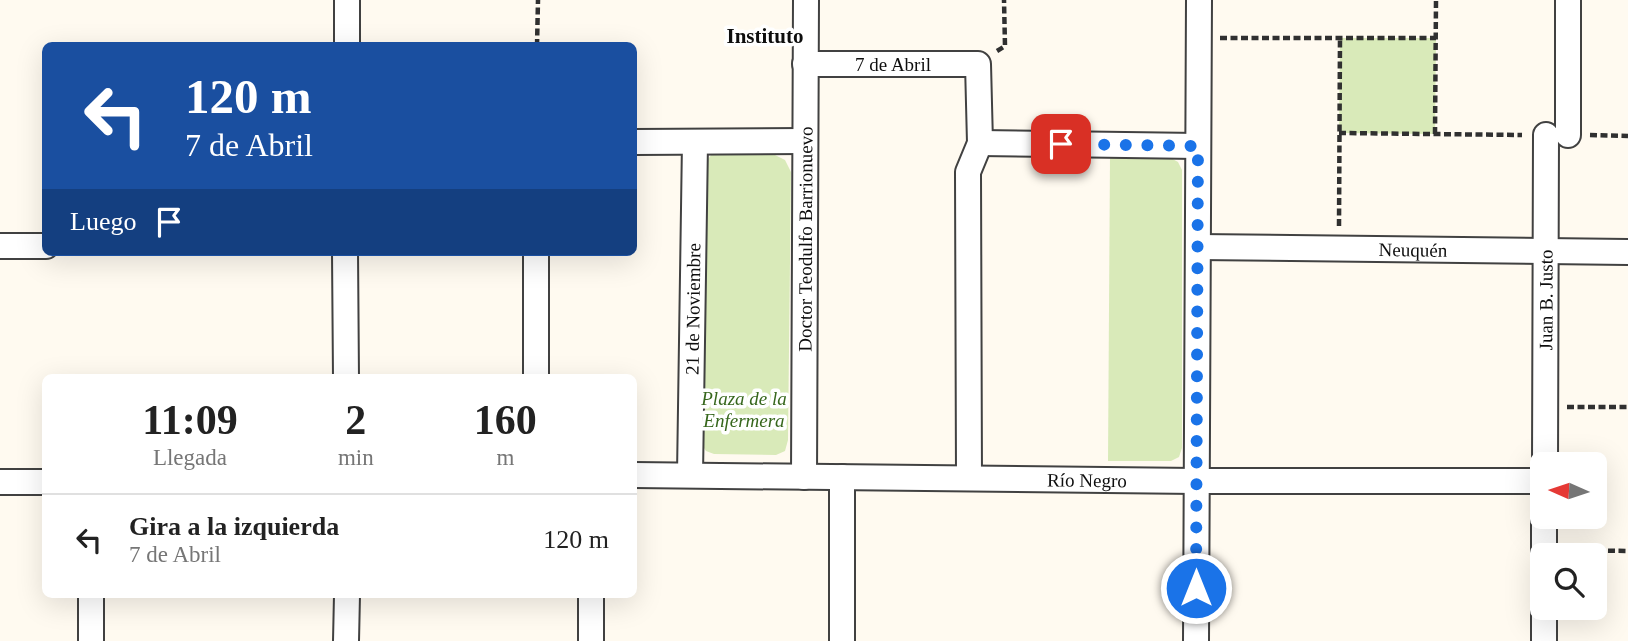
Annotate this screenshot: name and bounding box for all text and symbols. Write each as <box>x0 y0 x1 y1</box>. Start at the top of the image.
district label: Instituto <box>726 24 804 48</box>
street label: 7 de Abril <box>855 54 931 75</box>
text: 120 m <box>185 69 312 124</box>
icon: left <box>70 70 161 161</box>
pin <box>1031 114 1091 174</box>
icon: arrive <box>1042 125 1080 163</box>
street label: Doctor Teodulfo Barrionuevo <box>795 126 816 352</box>
text: 7 de Abril <box>185 127 313 163</box>
icon: arrive <box>150 203 188 241</box>
text: Luego <box>70 207 136 236</box>
street label: Neuquén <box>1379 239 1448 261</box>
street label: 21 de Noviembre <box>682 243 704 375</box>
street label: Juan B. Justo <box>1535 250 1557 350</box>
park label: Plaza de la Enfermera <box>700 388 787 431</box>
text: 11:09 <box>142 397 238 443</box>
text: 2 <box>345 397 366 443</box>
text: 160 <box>474 397 537 443</box>
text: Llegada <box>153 445 227 470</box>
text: min <box>338 445 374 470</box>
text: m <box>496 445 514 470</box>
north arrow <box>1530 452 1606 528</box>
map controls <box>1530 452 1607 620</box>
street label: Río Negro <box>1047 469 1127 491</box>
text: Gira a la izquierda <box>129 512 339 541</box>
icon: left <box>70 521 108 559</box>
text: 120 m <box>543 525 609 554</box>
text: 7 de Abril <box>129 542 221 567</box>
button: search <box>1530 543 1607 620</box>
position arrow <box>1159 551 1233 625</box>

